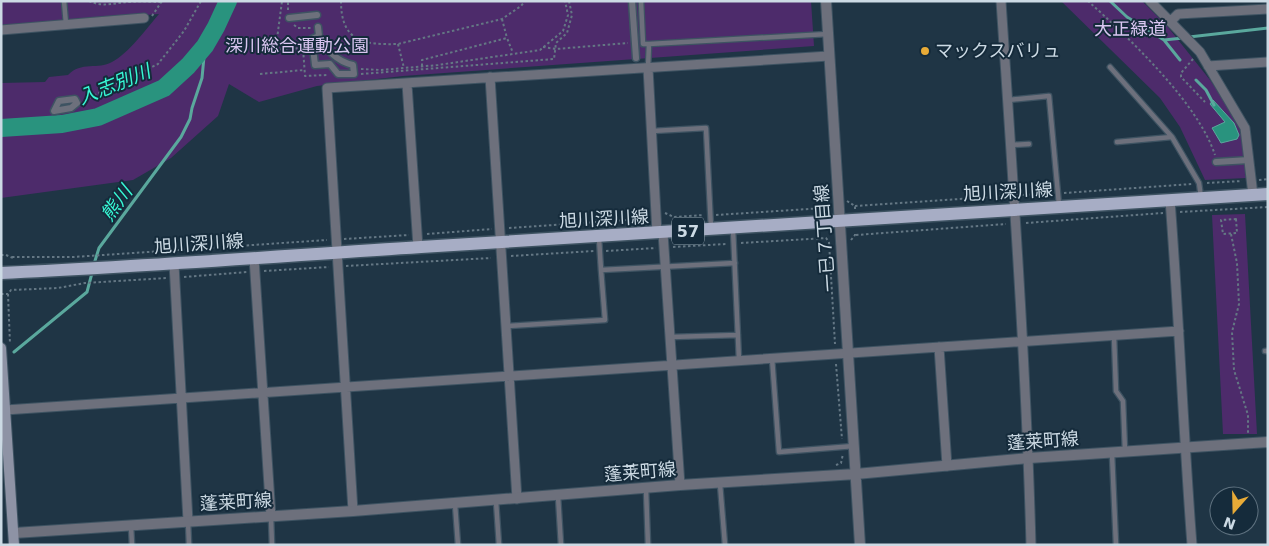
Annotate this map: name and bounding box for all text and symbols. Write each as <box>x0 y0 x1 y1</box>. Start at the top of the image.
park label: 大正緑道 <box>1094 18 1166 39</box>
park label: 深川総合運動公園 <box>225 35 369 56</box>
place label: マックスバリュ <box>935 40 1060 61</box>
marker: マックスバリュ <box>919 45 931 57</box>
water label: 入志別川 <box>75 59 155 108</box>
street label: 旭川深川線 <box>962 179 1053 204</box>
water label: 熊川 <box>96 180 137 225</box>
street label: 一已７丁目線 <box>810 183 839 293</box>
street label: 旭川深川線 <box>558 206 649 231</box>
road number: 57 <box>672 218 704 245</box>
street label: 旭川深川線 <box>153 230 245 257</box>
street label: 蓬莱町線 <box>1006 428 1080 453</box>
street label: 蓬莱町線 <box>603 458 677 485</box>
north arrow <box>1209 486 1259 536</box>
street label: 蓬莱町線 <box>199 489 272 514</box>
text: N <box>1221 514 1238 533</box>

